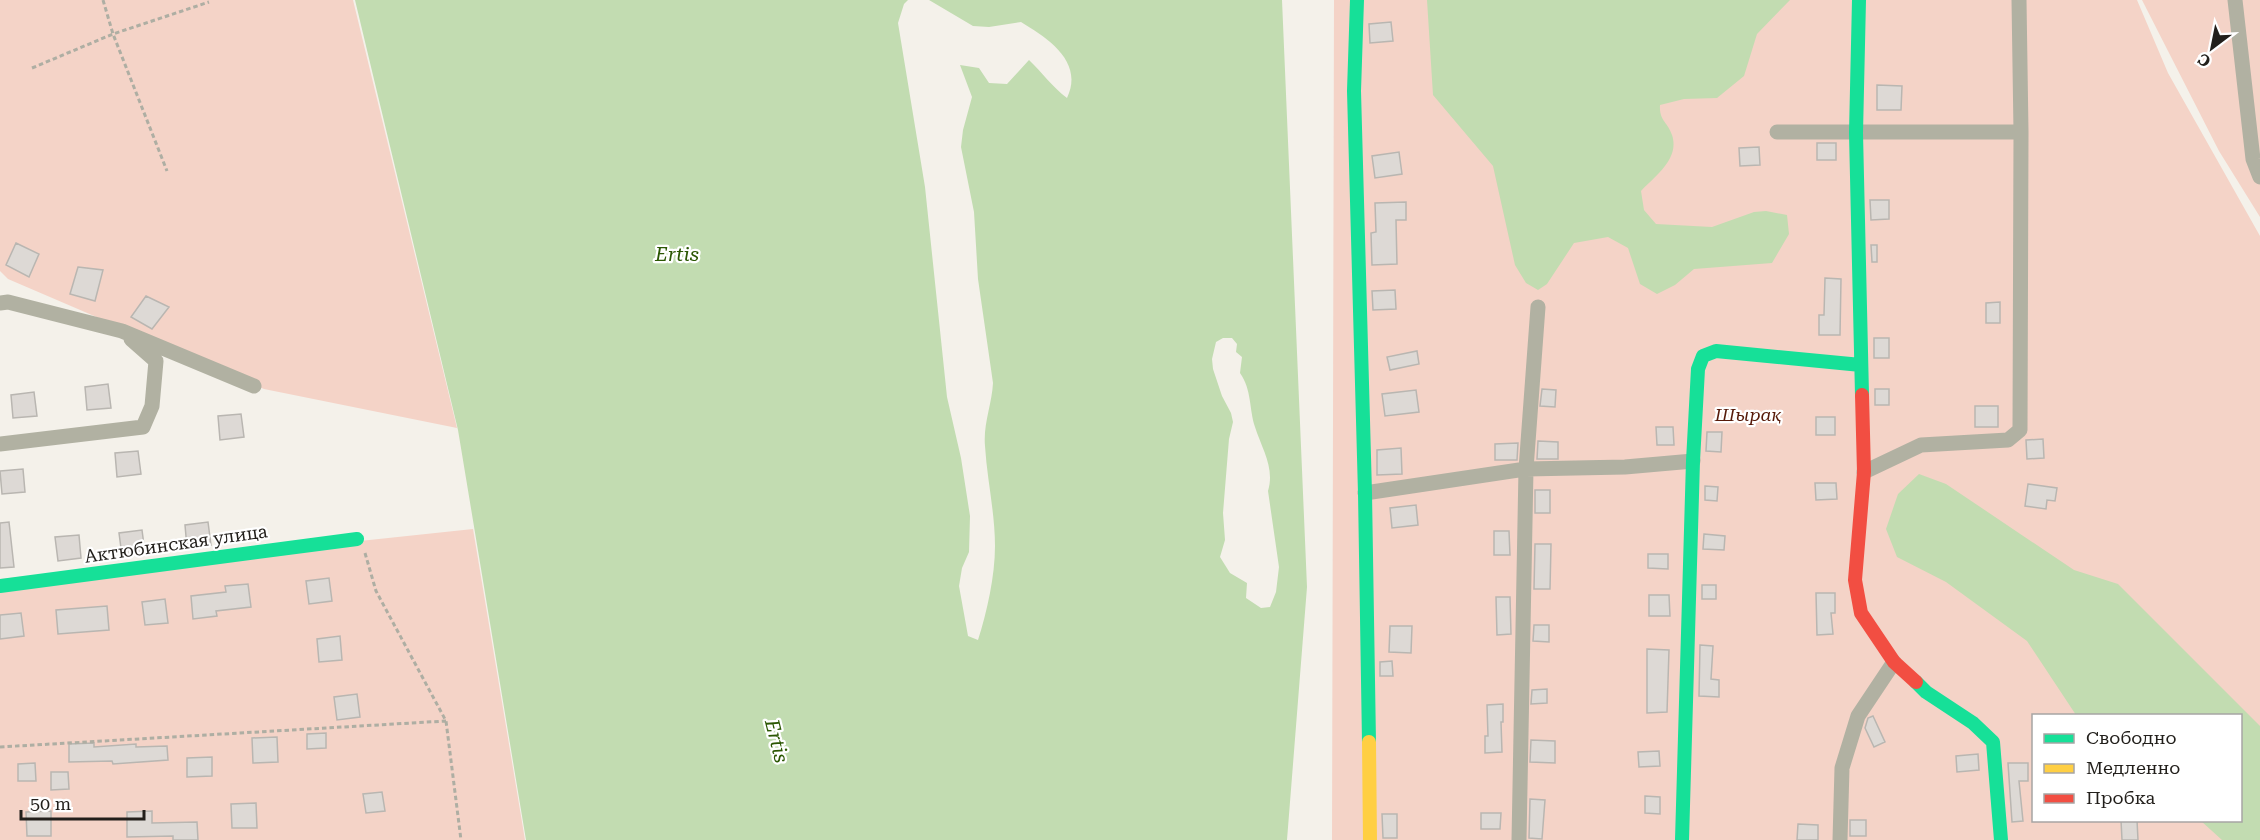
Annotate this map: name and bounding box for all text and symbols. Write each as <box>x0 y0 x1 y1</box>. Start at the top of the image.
north arrow <box>2182 18 2242 78</box>
text: С <box>2195 49 2214 71</box>
water label: Ertis <box>654 242 699 266</box>
park label: Шырақ <box>1714 404 1781 425</box>
street label: Актюбинская улица <box>83 520 269 567</box>
legend <box>2032 714 2242 822</box>
water label: Ertis <box>760 716 794 765</box>
text: Свободно <box>2086 727 2176 748</box>
text: Медленно <box>2086 757 2180 778</box>
scale bar <box>21 783 144 821</box>
text: Пробка <box>2086 787 2155 808</box>
text: 50 m <box>30 793 71 814</box>

